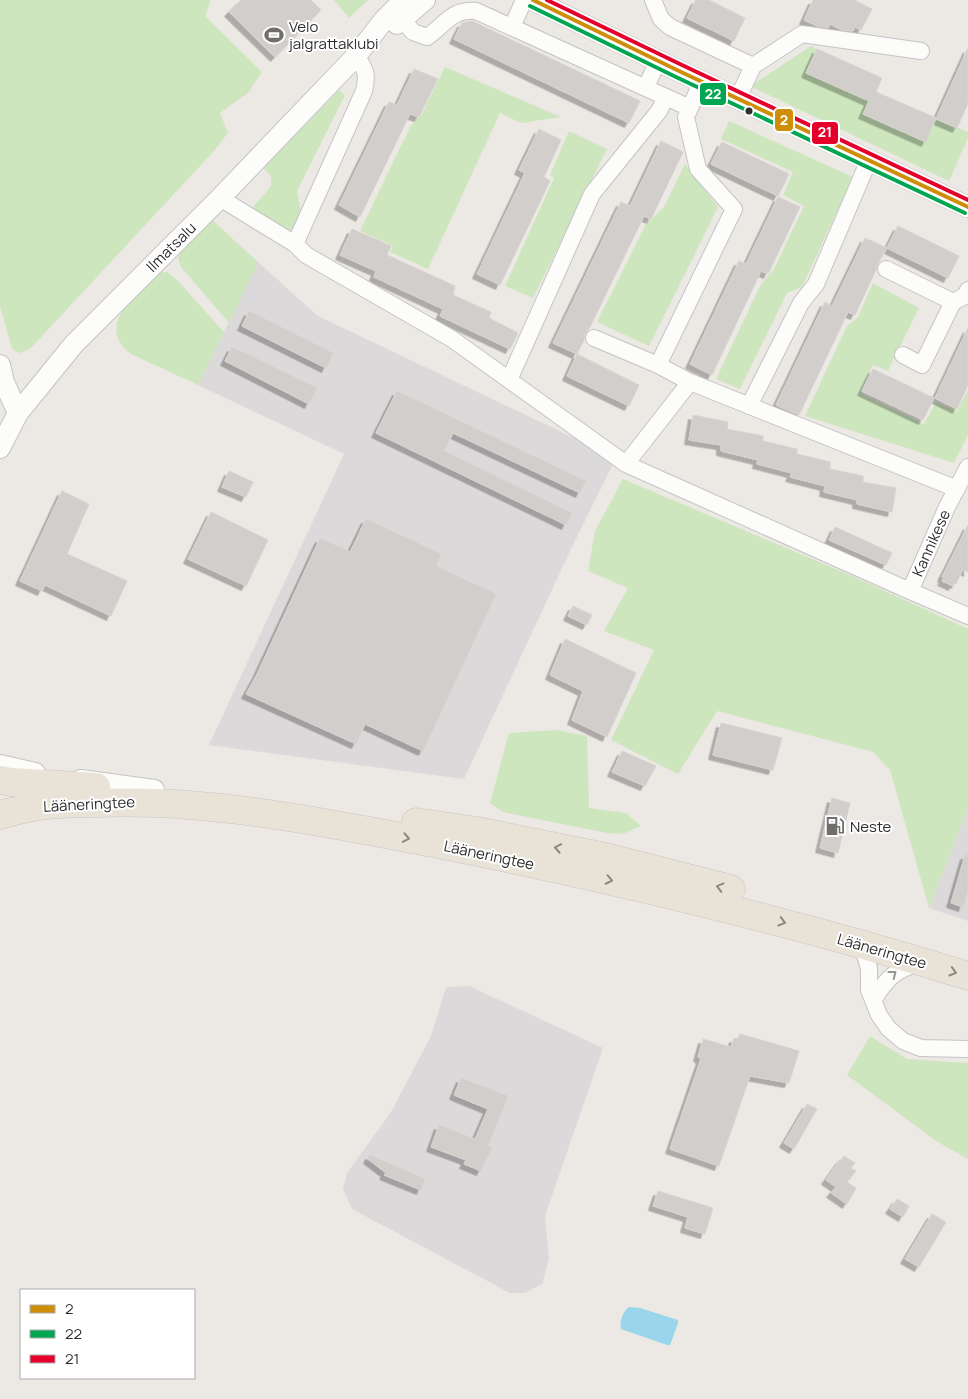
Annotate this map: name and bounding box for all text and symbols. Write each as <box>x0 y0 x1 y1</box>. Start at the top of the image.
place label: Velo jalgrattaklubi <box>288 16 379 54</box>
sports icon: Velo jalgrattaklubi <box>263 24 285 46</box>
line badge: 22 <box>699 82 727 106</box>
text: 22 <box>705 84 721 103</box>
unlabelled marker <box>744 106 754 116</box>
line badge: 2 <box>774 108 794 132</box>
text: 2 <box>780 110 788 129</box>
line badge: 21 <box>811 121 839 145</box>
text: 21 <box>818 122 832 141</box>
street label: Ilmatsalu <box>141 217 201 277</box>
street label: Kannikese <box>907 506 955 580</box>
street label: Lääneringtee <box>43 791 136 817</box>
fuel station icon: Neste <box>824 815 846 837</box>
place label: Neste <box>850 816 892 837</box>
one-way arrow <box>401 832 410 843</box>
street label: Lääneringtee <box>442 835 536 875</box>
one-way arrow <box>553 843 562 853</box>
one-way arrow <box>604 874 613 885</box>
one-way arrow <box>716 882 725 892</box>
one-way arrow <box>777 916 786 927</box>
street label: Lääneringtee <box>835 928 929 974</box>
one-way arrow <box>948 966 956 976</box>
one-way arrow <box>888 971 897 980</box>
legend <box>20 1289 195 1379</box>
text: 2 <box>65 1298 74 1319</box>
text: 22 <box>65 1323 82 1344</box>
text: 21 <box>65 1348 79 1369</box>

